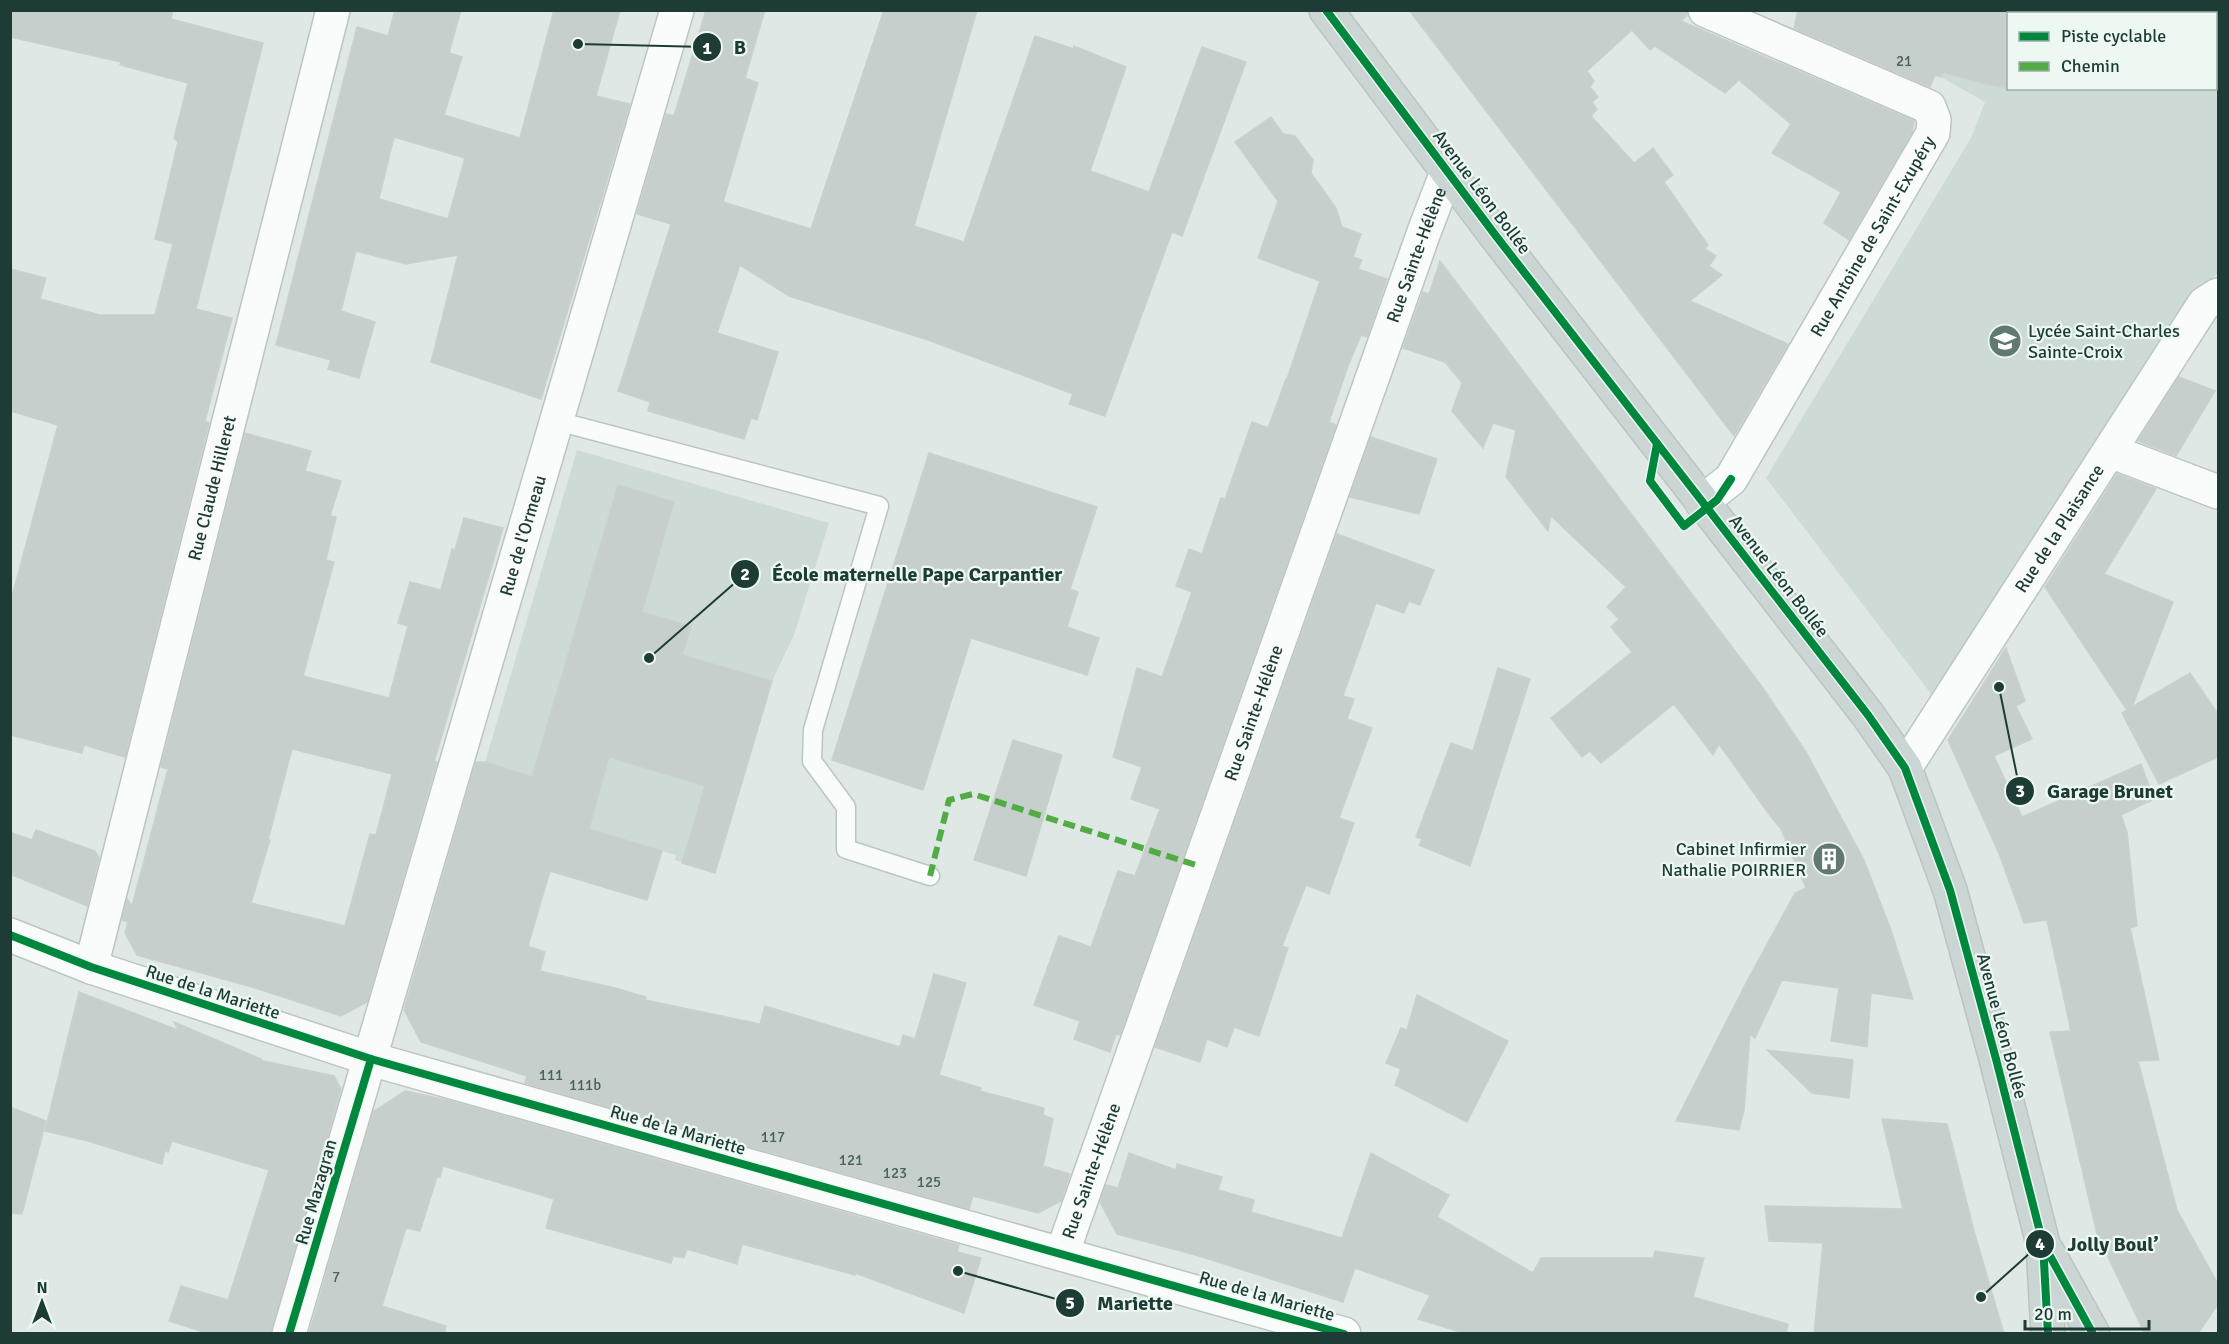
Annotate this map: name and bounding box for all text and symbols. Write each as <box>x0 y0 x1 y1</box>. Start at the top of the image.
legend <box>2007 12 2217 90</box>
text: Piste cyclable <box>2061 25 2166 47</box>
callout: B <box>692 28 758 66</box>
text: B <box>734 35 746 60</box>
text: 1 <box>702 37 712 59</box>
house number: 21 <box>1896 52 1912 70</box>
text: Chemin <box>2061 55 2120 77</box>
street label: Avenue Léon Bollée <box>1428 126 1536 258</box>
street label: Rue Antoine de Saint-Exupéry <box>1805 132 1940 341</box>
street label: Rue Sainte-Hélène <box>1382 184 1451 326</box>
place label: Lycée Saint-Charles Sainte-Croix <box>2028 320 2180 363</box>
school or university icon: Lycée Saint-Charles Sainte-Croix <box>1987 323 2023 359</box>
street label: Rue Claude Hilleret <box>183 413 241 563</box>
street label: Rue de la Plaisance <box>2010 460 2109 597</box>
street label: Rue de l'Ormeau <box>495 472 551 599</box>
street label: Avenue Léon Bollée <box>1724 510 1834 642</box>
callout: École maternelle Pape Carpantier <box>730 555 1075 593</box>
text: École maternelle Pape Carpantier <box>772 562 1062 587</box>
text: 2 <box>740 563 750 585</box>
street label: Rue Sainte-Hélène <box>1219 642 1288 784</box>
callout: Garage Brunet <box>2005 772 2185 810</box>
text: Garage Brunet <box>2047 779 2173 804</box>
text: 3 <box>2015 780 2025 802</box>
place label: Cabinet Infirmier Nathalie POIRRIER <box>1661 838 1806 881</box>
building icon: Cabinet Infirmier Nathalie POIRRIER <box>1811 841 1847 877</box>
street label: Avenue Léon Bollée <box>1972 951 2032 1101</box>
street label: Rue de la Mariette <box>143 960 283 1024</box>
house number: 111 <box>539 1066 563 1084</box>
house number: 111b <box>569 1076 601 1094</box>
street label: Rue de la Mariette <box>608 1100 748 1160</box>
street label: Rue Sainte-Hélène <box>1057 1100 1126 1242</box>
house number: 117 <box>761 1128 785 1146</box>
street label: Rue Mazagran <box>290 1137 342 1247</box>
house number: 121 <box>839 1151 863 1169</box>
house number: 123 <box>883 1164 907 1182</box>
house number: 125 <box>917 1173 941 1191</box>
callout: Jolly Boul’ <box>2025 1225 2170 1263</box>
text: Jolly Boul’ <box>2067 1232 2159 1257</box>
text: 4 <box>2035 1233 2045 1255</box>
street label: Rue de la Mariette <box>1197 1266 1337 1326</box>
house number: 7 <box>332 1268 340 1286</box>
north arrow <box>12 1272 72 1332</box>
text: N <box>36 1278 48 1298</box>
callout: Mariette <box>1055 1284 1185 1322</box>
text: Mariette <box>1097 1291 1173 1316</box>
text: 5 <box>1065 1292 1075 1314</box>
scale bar <box>2025 1293 2150 1331</box>
text: 20 m <box>2034 1303 2072 1325</box>

